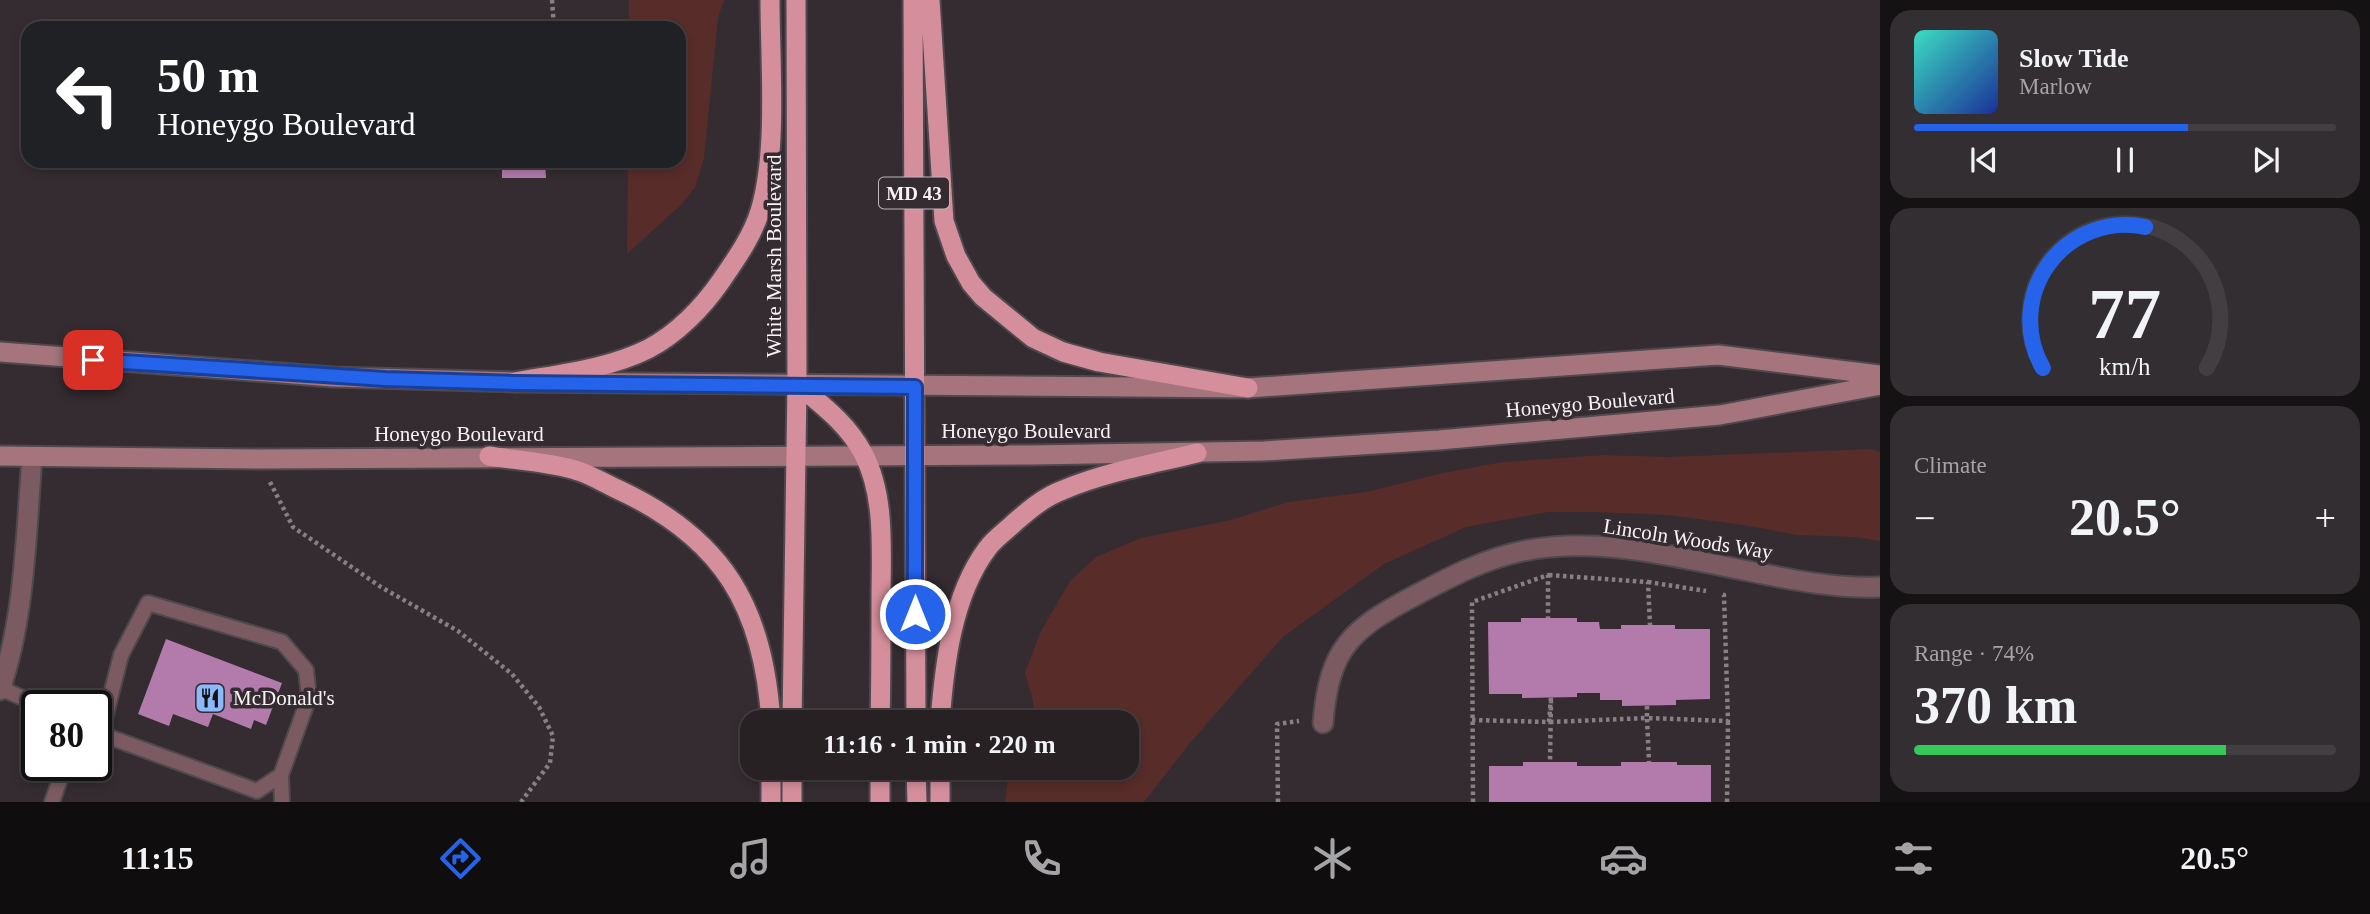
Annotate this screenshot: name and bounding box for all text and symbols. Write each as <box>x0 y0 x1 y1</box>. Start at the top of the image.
text: Slow Tide <box>2019 44 2129 73</box>
text: 50 m <box>157 48 259 103</box>
icon: left <box>42 49 133 140</box>
text: Marlow <box>2019 74 2092 99</box>
text: Honeygo Boulevard <box>157 106 416 142</box>
icon: previous <box>1965 141 2003 179</box>
icon: pause <box>2106 141 2144 179</box>
icon: next <box>2247 141 2285 179</box>
street label: White Marsh Boulevard <box>762 154 786 357</box>
road number: MD 43 <box>879 178 949 209</box>
text: 77 <box>2089 273 2161 354</box>
pin <box>63 330 123 390</box>
icon: arrive <box>74 341 112 379</box>
text: km/h <box>2099 353 2151 380</box>
street label: Honeygo Boulevard <box>1504 384 1676 422</box>
street label: Honeygo Boulevard <box>941 419 1111 443</box>
street label: Honeygo Boulevard <box>374 422 544 446</box>
text: Climate <box>1914 453 1987 478</box>
text: 20.5° <box>2069 489 2181 546</box>
text: − <box>1914 497 1935 539</box>
text: + <box>2315 497 2336 539</box>
street label: Lincoln Woods Way <box>1602 514 1775 564</box>
position arrow <box>878 577 952 651</box>
text: Range · 74% <box>1914 641 2034 666</box>
text: 370 km <box>1914 677 2077 734</box>
restaurant icon: McDonald's <box>193 681 227 715</box>
place label: McDonald's <box>233 686 335 710</box>
speed limit sign: 80 <box>21 690 112 781</box>
text: 11:16 · 1 min · 220 m <box>823 730 1056 759</box>
icon: directions <box>436 834 485 883</box>
icon: music <box>726 834 775 883</box>
icon: phone <box>1017 834 1066 883</box>
icon: climate <box>1308 834 1357 883</box>
icon: car <box>1599 834 1648 883</box>
icon: filters <box>1889 834 1938 883</box>
text: 11:15 <box>121 840 194 876</box>
text: 20.5° <box>2180 840 2249 876</box>

